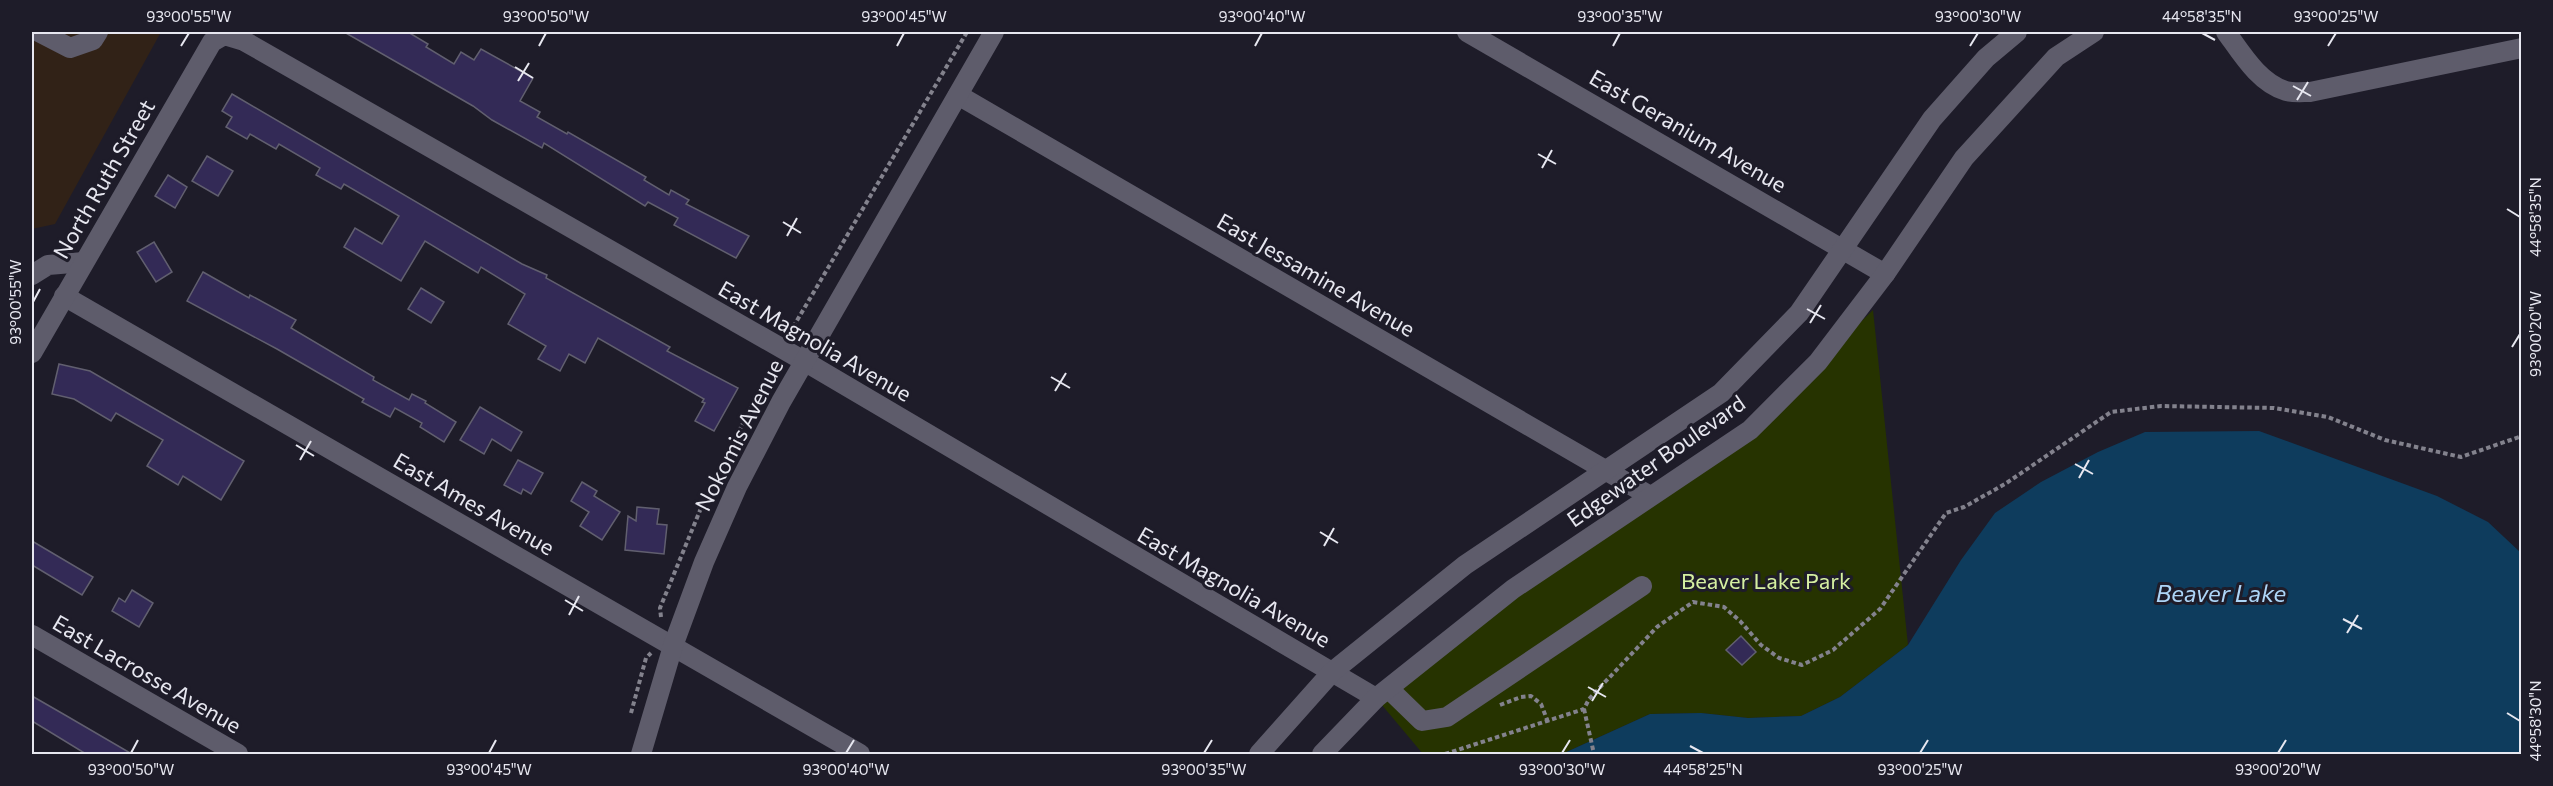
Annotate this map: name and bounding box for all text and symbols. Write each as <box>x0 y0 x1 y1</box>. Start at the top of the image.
text: 93°00'55"W <box>146 7 232 25</box>
text: 93°00'50"W <box>503 7 589 25</box>
text: 93°00'45"W <box>861 7 947 25</box>
text: 93°00'40"W <box>1219 7 1305 25</box>
text: 93°00'35"W <box>1577 7 1663 25</box>
text: 93°00'30"W <box>1935 7 2021 25</box>
text: 44°58'35"N <box>2162 7 2242 25</box>
text: 93°00'25"W <box>2293 7 2379 25</box>
street label: East Geranium Avenue <box>1585 63 1791 198</box>
street label: North Ruth Street <box>47 94 160 263</box>
text: 44°58'35"N <box>2526 177 2544 257</box>
street label: East Jessamine Avenue <box>1213 207 1420 342</box>
text: 93°00'55"W <box>6 259 24 345</box>
street label: East Magnolia Avenue <box>714 274 916 407</box>
text: 93°00'20"W <box>2526 291 2544 377</box>
street label: Nokomis Avenue <box>689 354 788 515</box>
street label: Edgewater Boulevard <box>1561 389 1750 532</box>
street label: East Ames Avenue <box>389 447 560 561</box>
street label: East Magnolia Avenue <box>1133 520 1335 653</box>
park label: Beaver Lake Park <box>1681 567 1851 594</box>
water label: Beaver Lake <box>2156 578 2287 607</box>
street label: East Lacrosse Avenue <box>48 609 246 739</box>
text: 44°58'30"N <box>2526 680 2544 762</box>
text: 93°00'50"W <box>88 760 174 778</box>
text: 93°00'45"W <box>446 760 532 778</box>
text: 93°00'40"W <box>803 760 889 778</box>
text: 93°00'35"W <box>1161 760 1247 778</box>
text: 93°00'30"W <box>1519 760 1605 778</box>
text: 44°58'25"N <box>1663 760 1743 778</box>
text: 93°00'25"W <box>1877 760 1963 778</box>
text: 93°00'20"W <box>2235 760 2321 778</box>

